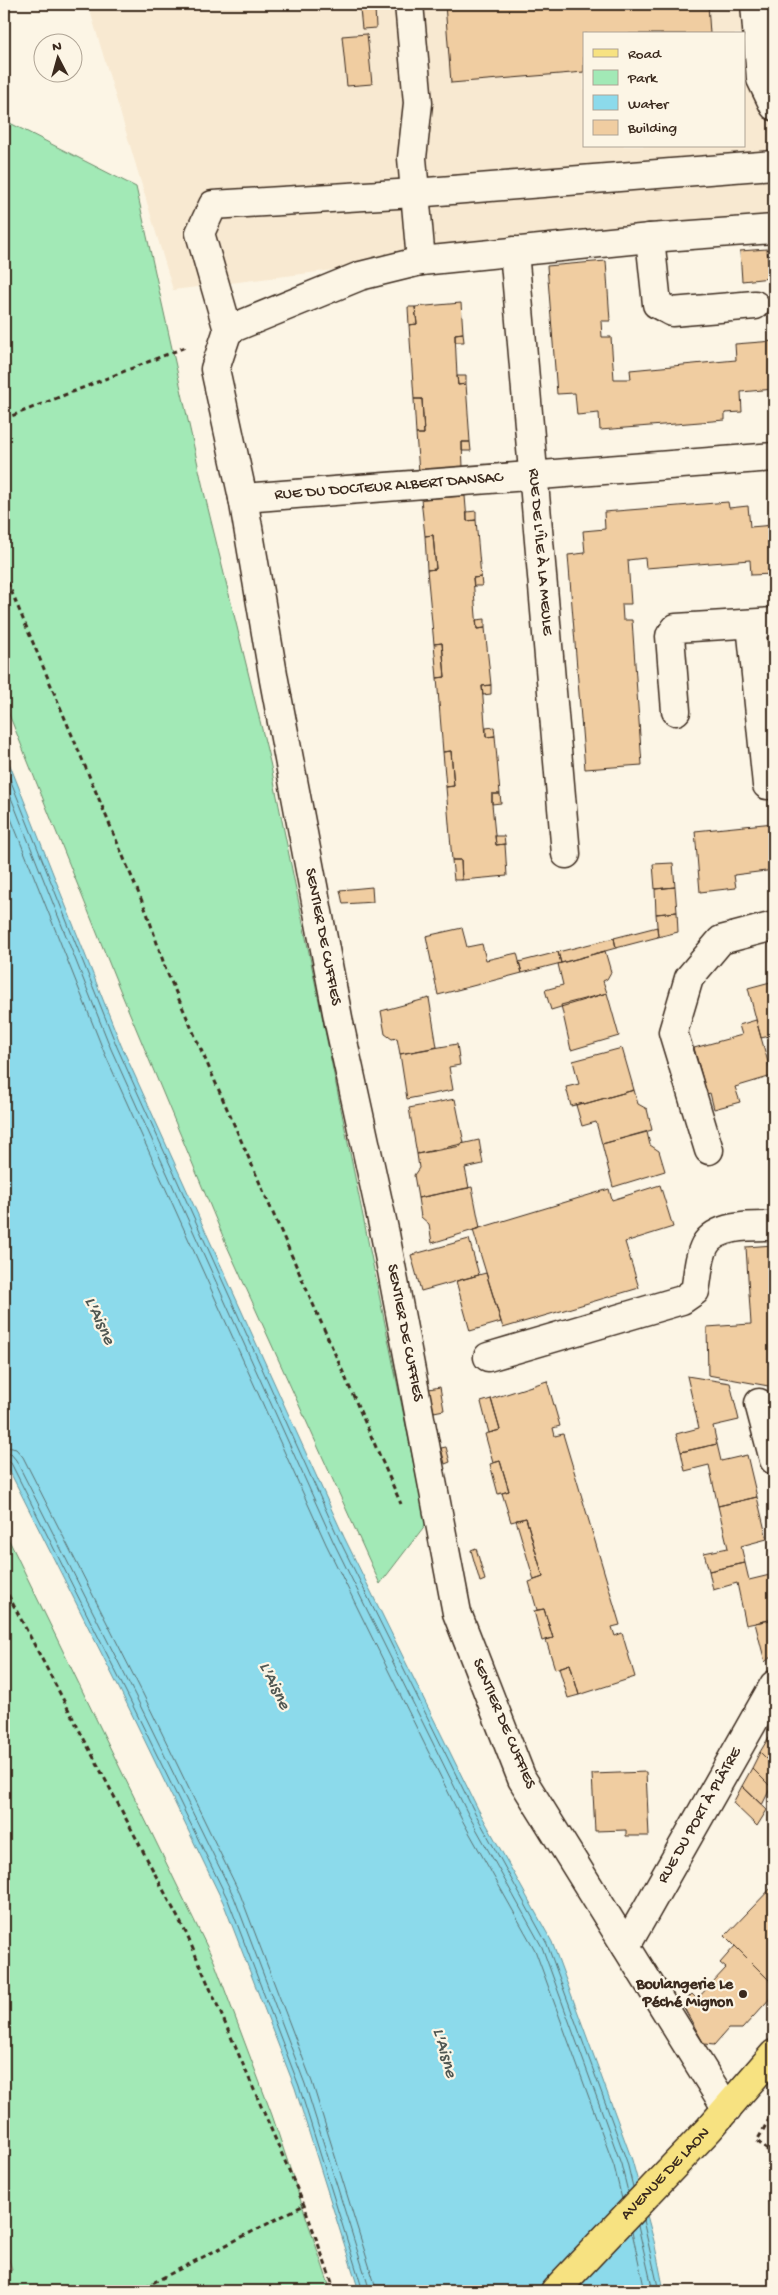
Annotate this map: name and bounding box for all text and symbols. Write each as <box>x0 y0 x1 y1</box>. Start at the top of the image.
north arrow <box>32 32 82 82</box>
legend <box>583 32 746 148</box>
text: N <box>51 39 62 56</box>
text: Road <box>628 46 662 64</box>
text: Park <box>627 70 658 88</box>
text: Water <box>628 96 670 114</box>
text: Building <box>627 120 677 138</box>
street label: RUE DU DOCTEUR ALBERT DANSAC <box>274 468 505 505</box>
street label: RUE DE L'ÎLE À LA MEULE <box>523 468 557 637</box>
street label: SENTIER DE CUFFIES <box>299 867 345 1008</box>
street label: SENTIER DE CUFFIES <box>381 1263 427 1404</box>
water label: L'Aisne <box>79 1294 119 1349</box>
street label: SENTIER DE CUFFIES <box>467 1656 539 1793</box>
water label: L'Aisne <box>254 1659 295 1714</box>
street label: RUE DU PORT À PLÂTRE <box>654 1743 747 1887</box>
place label: Boulangerie Le Péché Mignon <box>635 1976 734 2013</box>
marker: Boulangerie Le Péché Mignon <box>737 1988 749 2000</box>
water label: L'Aisne <box>427 2026 461 2081</box>
street label: AVENUE DE LAON <box>617 2124 715 2225</box>

